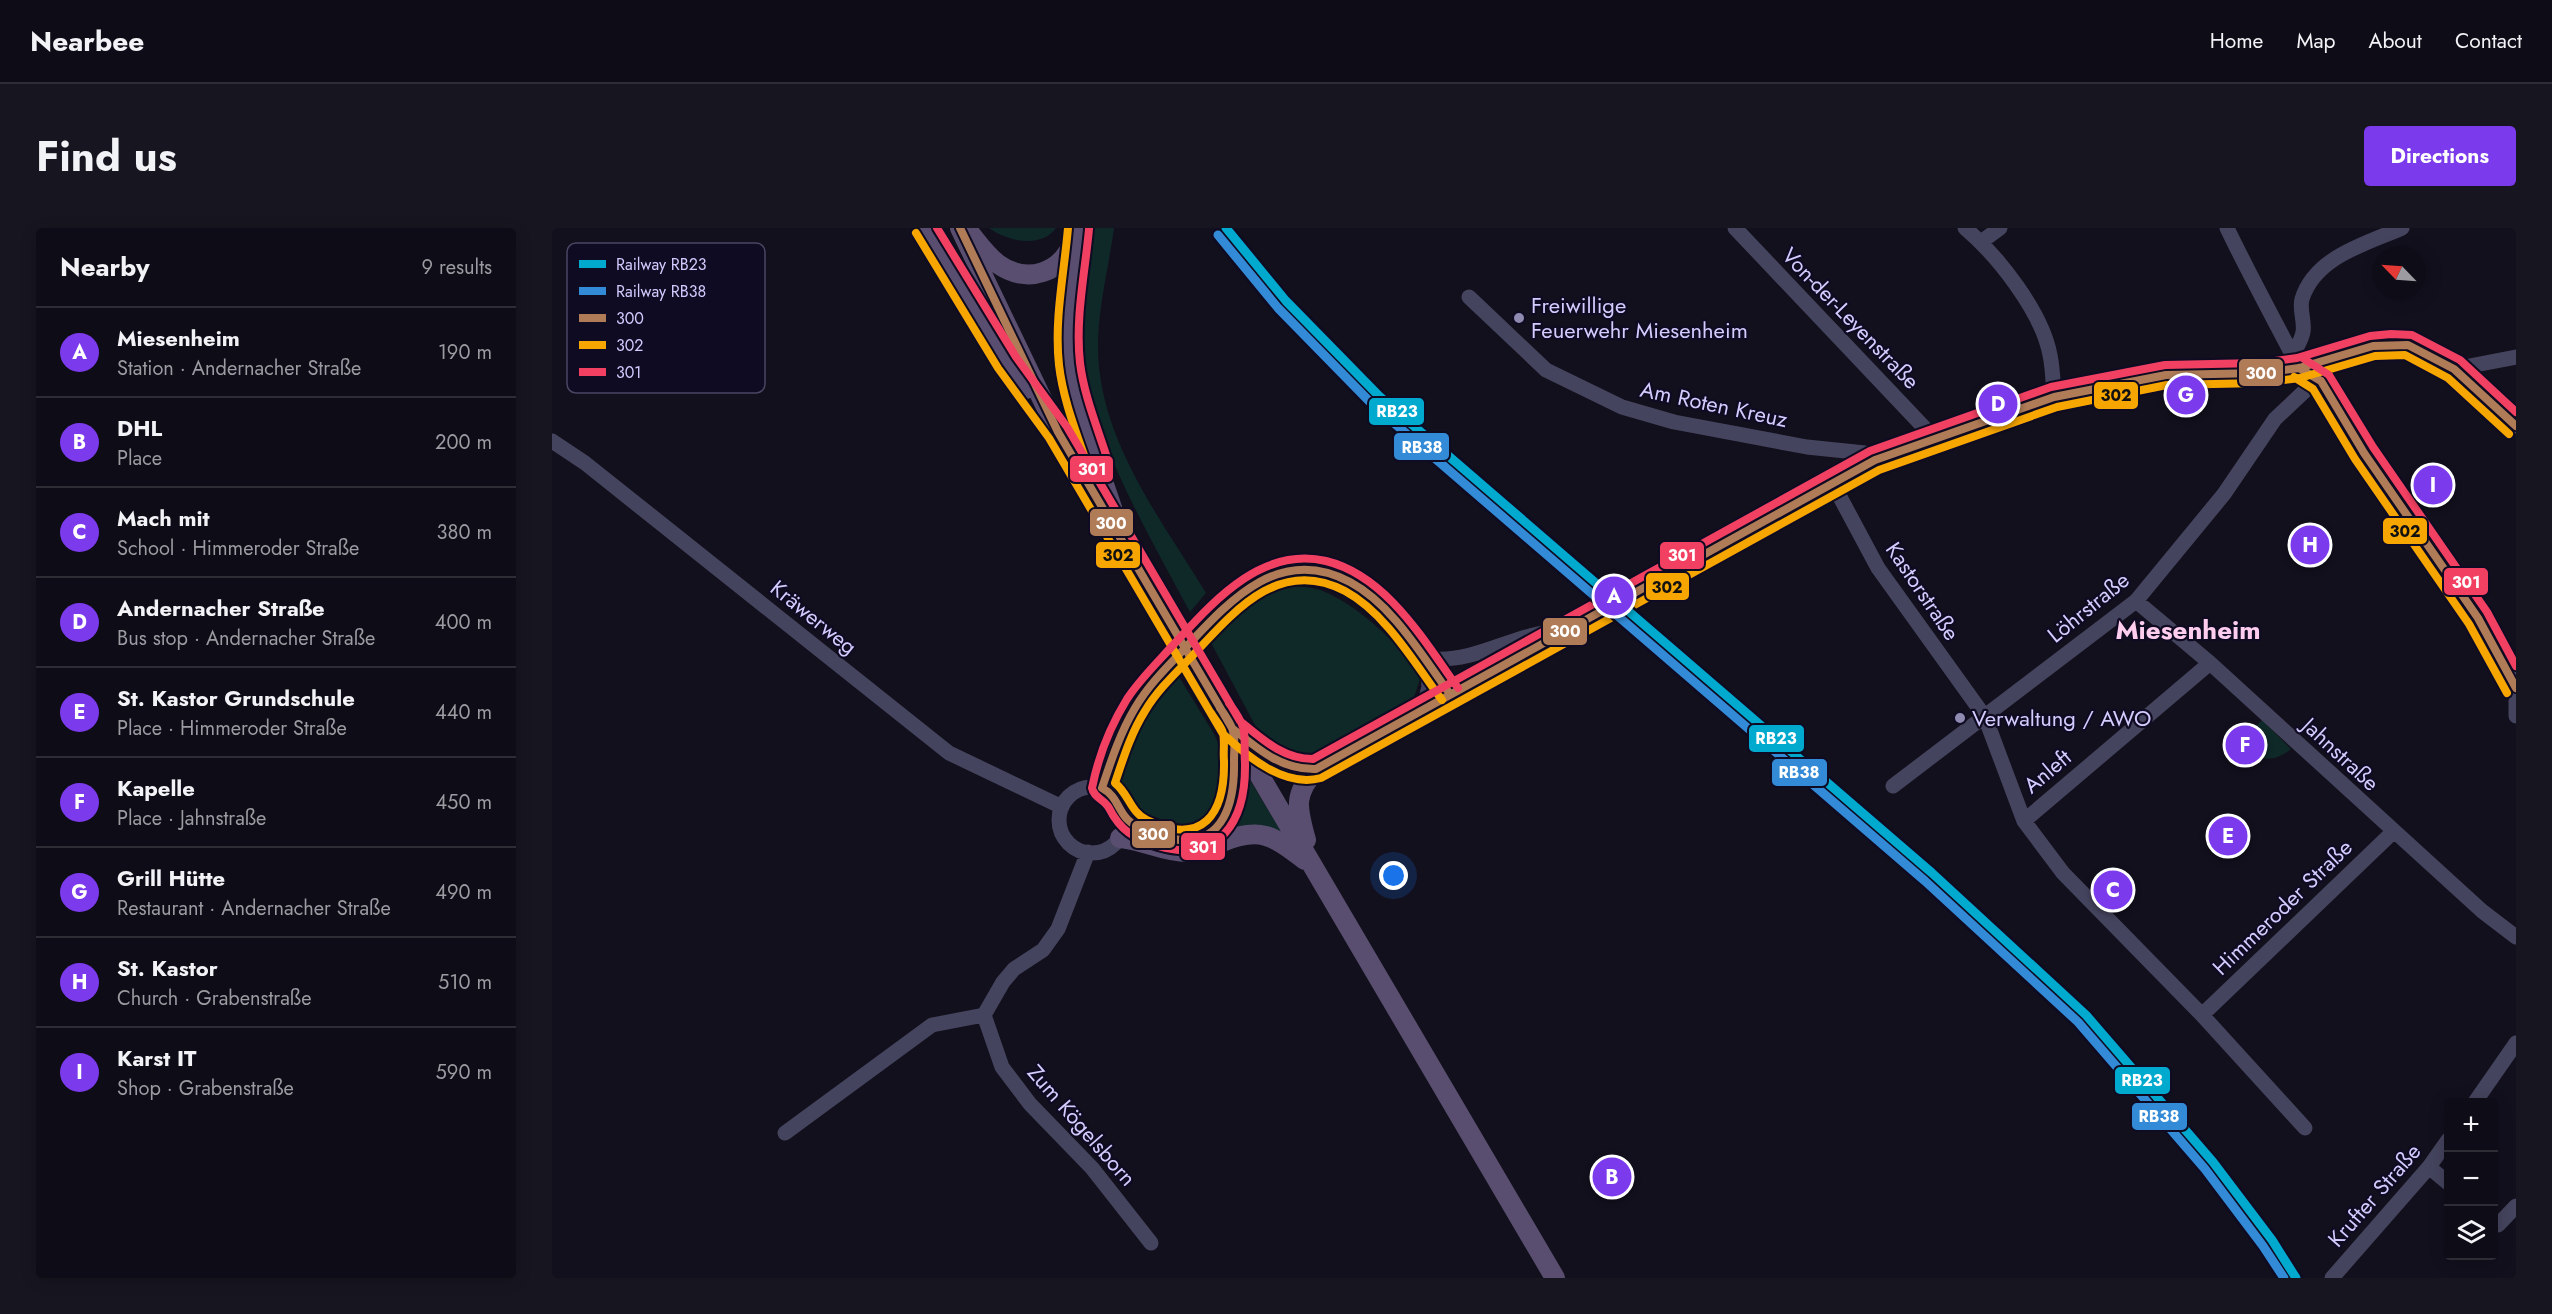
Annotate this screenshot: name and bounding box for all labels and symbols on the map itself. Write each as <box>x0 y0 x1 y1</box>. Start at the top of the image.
street label: Von-der-Leyenstraße <box>1775 240 1927 396</box>
legend <box>567 243 765 393</box>
north arrow <box>2372 246 2426 300</box>
text: Railway RB23 <box>616 253 707 276</box>
text: Railway RB38 <box>616 280 706 303</box>
place label: Freiwillige Feuerwehr Miesenheim <box>1531 289 1748 346</box>
text: 300 <box>616 307 644 330</box>
marker: Freiwillige Feuerwehr Miesenheim <box>1512 311 1526 325</box>
text: 302 <box>616 334 643 357</box>
line badge: 300 <box>2238 358 2284 387</box>
text: 301 <box>616 361 642 384</box>
text: 300 <box>2245 362 2277 385</box>
pin: G <box>2166 372 2206 418</box>
street label: Am Roten Kreuz <box>1637 373 1791 435</box>
line badge: 302 <box>2093 381 2139 410</box>
pin: D <box>1978 382 2018 426</box>
text: 302 <box>2100 384 2132 407</box>
line badge: RB23 <box>1368 397 1425 426</box>
text: RB23 <box>1376 400 1418 423</box>
line badge: RB38 <box>1393 432 1450 461</box>
text: RB38 <box>1402 436 1442 459</box>
line badge: 301 <box>1069 455 1114 483</box>
text: 301 <box>1078 458 1106 481</box>
pin: I <box>2414 462 2452 508</box>
line badge: 300 <box>1089 508 1134 537</box>
text: 300 <box>1095 512 1127 535</box>
line badge: 302 <box>2382 517 2428 545</box>
text: 302 <box>2389 520 2421 543</box>
pin: H <box>2290 522 2330 568</box>
street label: Kastorstraße <box>1878 535 1968 647</box>
line badge: 302 <box>1095 541 1141 569</box>
line badge: 301 <box>1659 541 1705 570</box>
text: 302 <box>1102 544 1134 567</box>
text: 301 <box>1668 544 1696 567</box>
street label: Löhrstraße <box>2040 564 2136 650</box>
line badge: 301 <box>2443 567 2489 596</box>
text: 301 <box>2452 571 2480 594</box>
street label: Kräwerweg <box>764 572 864 662</box>
line badge: 302 <box>1645 572 1690 601</box>
pin: A <box>1594 574 1634 619</box>
text: 302 <box>1651 576 1683 599</box>
district label: Miesenheim <box>2115 611 2261 649</box>
line badge: 300 <box>1542 617 1588 646</box>
text: 300 <box>1549 620 1581 643</box>
place label: Verwaltung / AWO <box>1972 702 2152 734</box>
street label: Jahnstraße <box>2293 708 2387 798</box>
marker: Verwaltung / AWO <box>1953 711 1967 725</box>
pin: F <box>2226 722 2264 768</box>
line badge: RB23 <box>1748 724 1805 753</box>
text: RB23 <box>1755 727 1797 750</box>
street label: Anleft <box>2016 741 2079 801</box>
line badge: RB38 <box>1771 758 1828 787</box>
text: RB38 <box>1779 761 1819 784</box>
pin: E <box>2208 814 2248 858</box>
line badge: 300 <box>1131 820 1176 849</box>
text: 300 <box>1137 823 1169 846</box>
line badge: 301 <box>1180 832 1226 861</box>
street label: Himmeroder Straße <box>2205 832 2359 982</box>
text: 301 <box>1189 836 1217 859</box>
your location <box>1379 861 1408 890</box>
pin: C <box>2094 868 2132 912</box>
street label: Zum Kögelsborn <box>1020 1057 1144 1193</box>
line badge: RB23 <box>2114 1066 2171 1095</box>
text: RB23 <box>2121 1069 2163 1092</box>
line badge: RB38 <box>2131 1102 2188 1131</box>
text: RB38 <box>2139 1105 2179 1128</box>
street label: Krufter Straße <box>2320 1136 2428 1254</box>
pin: B <box>1592 1154 1632 1200</box>

